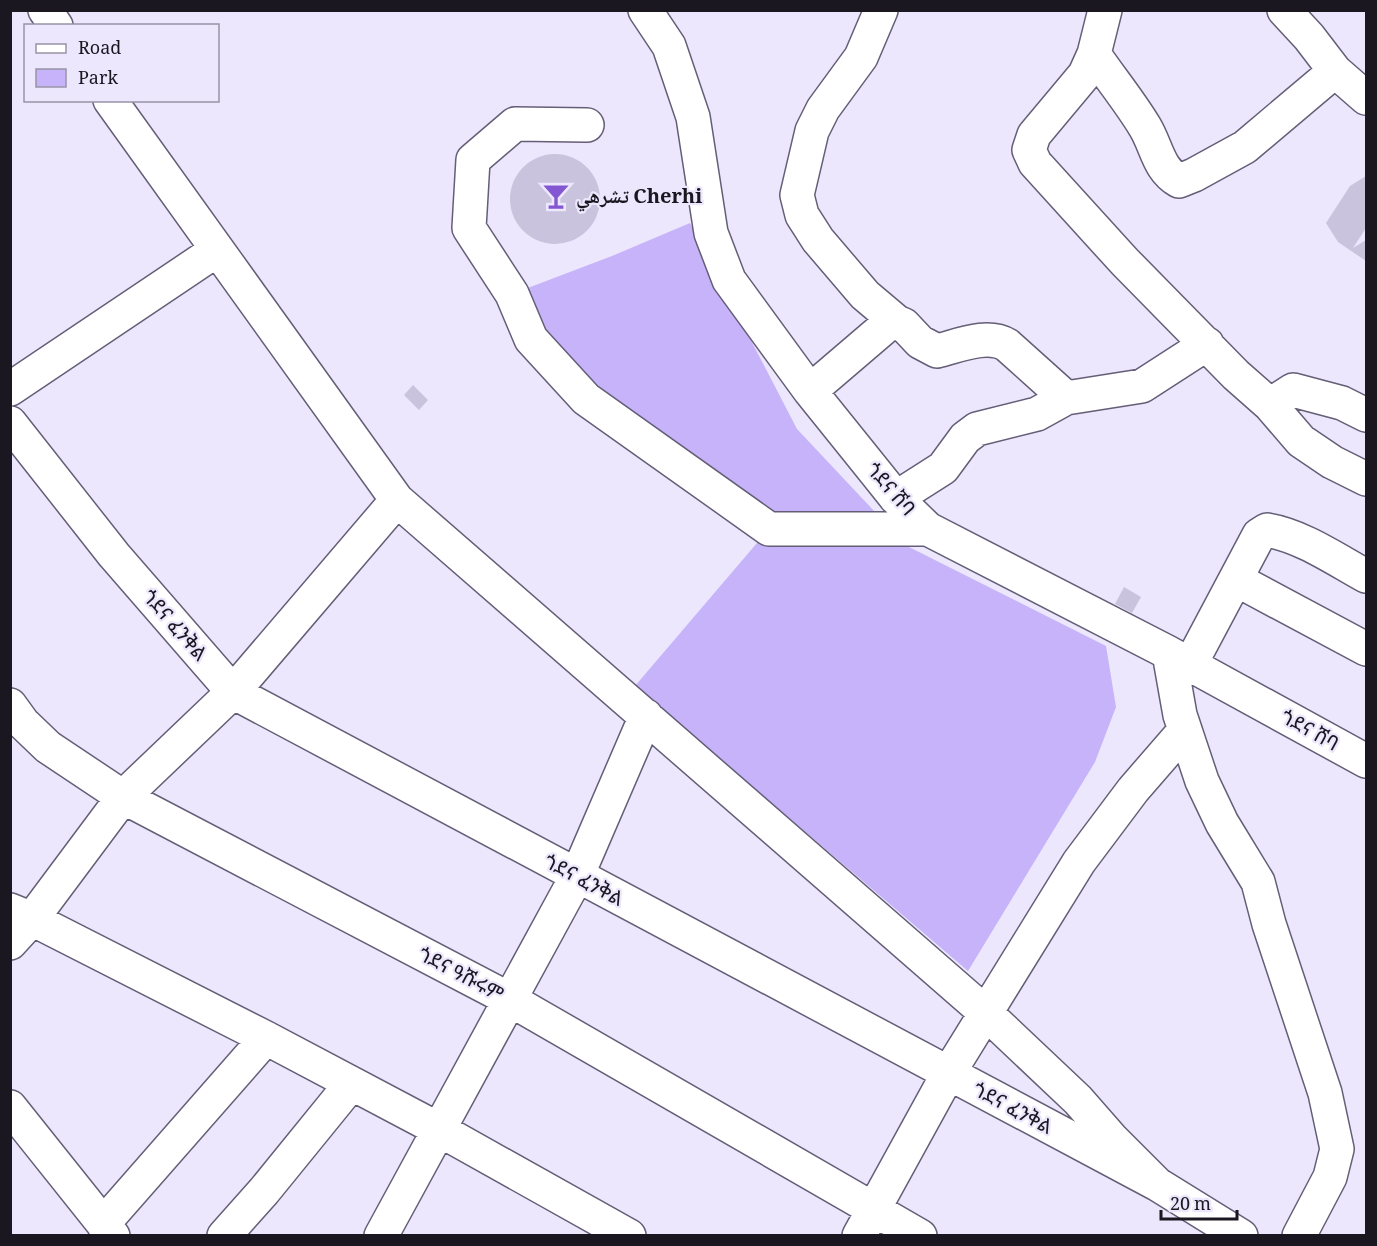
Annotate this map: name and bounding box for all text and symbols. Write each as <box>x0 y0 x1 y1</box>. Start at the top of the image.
legend <box>24 24 219 102</box>
text: Road <box>78 35 121 65</box>
text: Park <box>78 65 118 95</box>
bar icon: تشرهي Cherhi <box>541 181 571 211</box>
place label: تشرهي Cherhi <box>576 182 702 216</box>
street label: ጎደና ሸባ <box>855 456 922 526</box>
street label: ጎደና ፈንቅል <box>131 583 214 671</box>
street label: ጎደና ሸባ <box>1273 703 1344 763</box>
street label: ጎደና ፈንቅል <box>536 847 629 918</box>
street label: ጎደና ዓሹሩም <box>411 940 509 1013</box>
street label: ጎደና ፈንቅል <box>965 1075 1058 1146</box>
scale bar <box>1161 1183 1238 1221</box>
text: 20 m <box>1170 1191 1211 1221</box>

